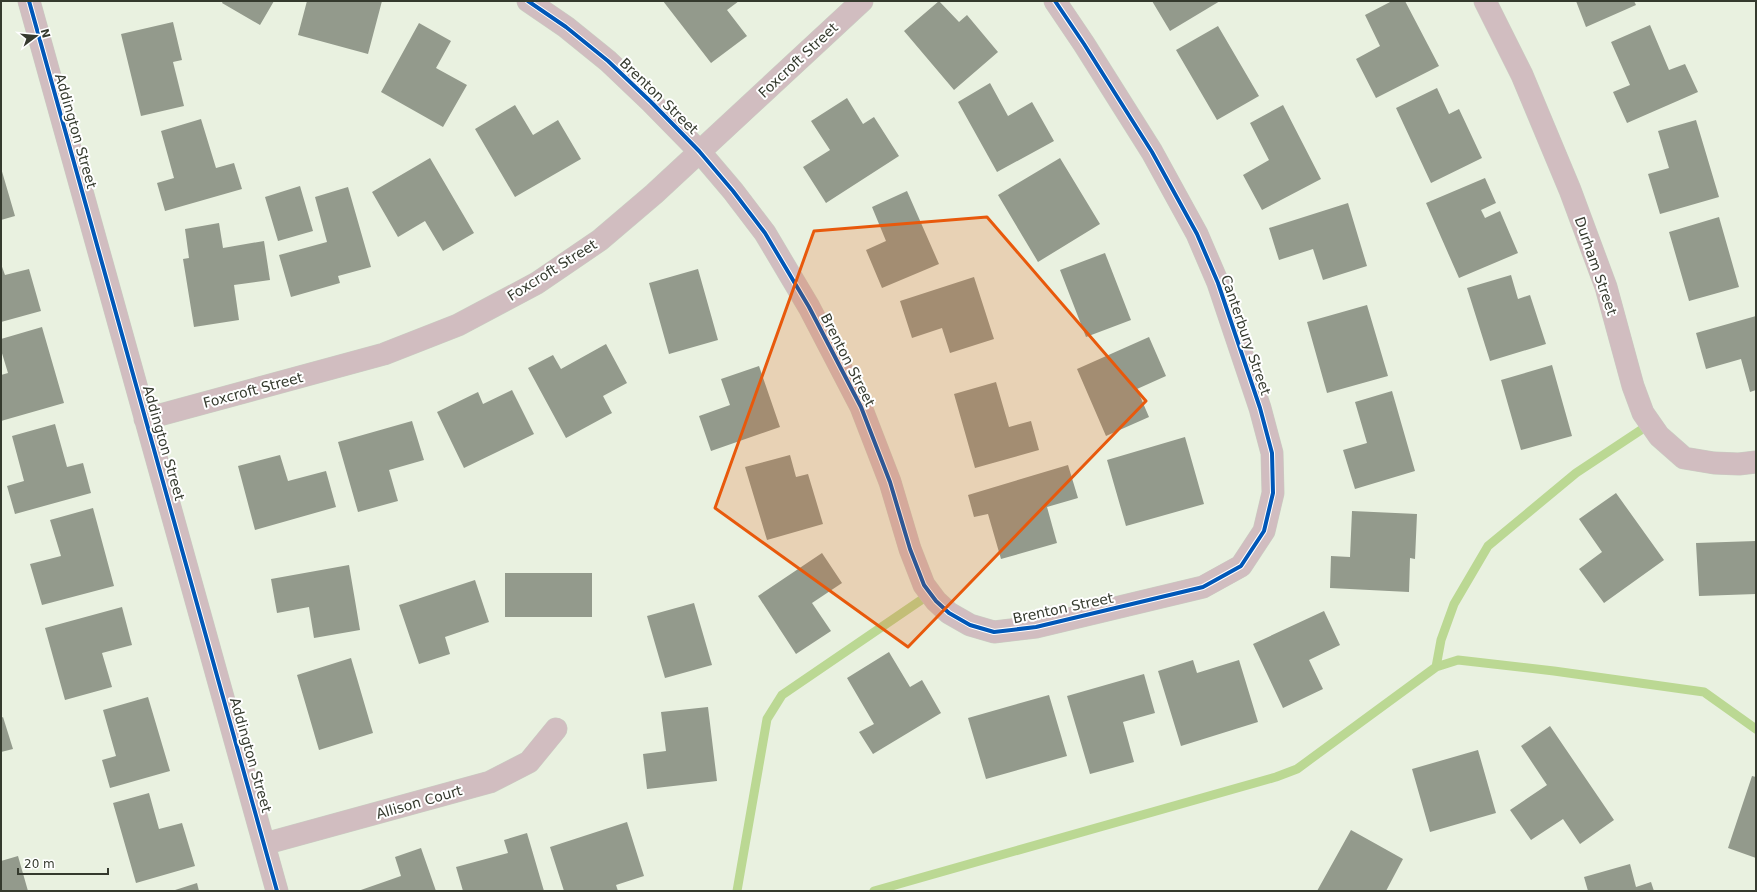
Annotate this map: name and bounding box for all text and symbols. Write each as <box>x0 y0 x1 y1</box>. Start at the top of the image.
north arrow <box>16 16 56 56</box>
street label: Foxcroft Street <box>755 19 841 101</box>
text: N <box>38 27 53 40</box>
street label: Brenton Street <box>617 55 702 138</box>
street label: Addington Street <box>52 72 100 191</box>
street label: Durham Street <box>1572 215 1621 318</box>
street label: Foxcroft Street <box>504 236 600 304</box>
street label: Canterbury Street <box>1218 273 1274 398</box>
street label: Brenton Street <box>818 311 879 410</box>
street label: Foxcroft Street <box>201 369 305 411</box>
street label: Addington Street <box>140 384 188 503</box>
street label: Brenton Street <box>1011 589 1115 626</box>
street label: Addington Street <box>227 696 275 815</box>
street label: Allison Court <box>374 782 464 822</box>
scale bar <box>18 850 108 876</box>
text: 20 m <box>24 857 55 871</box>

